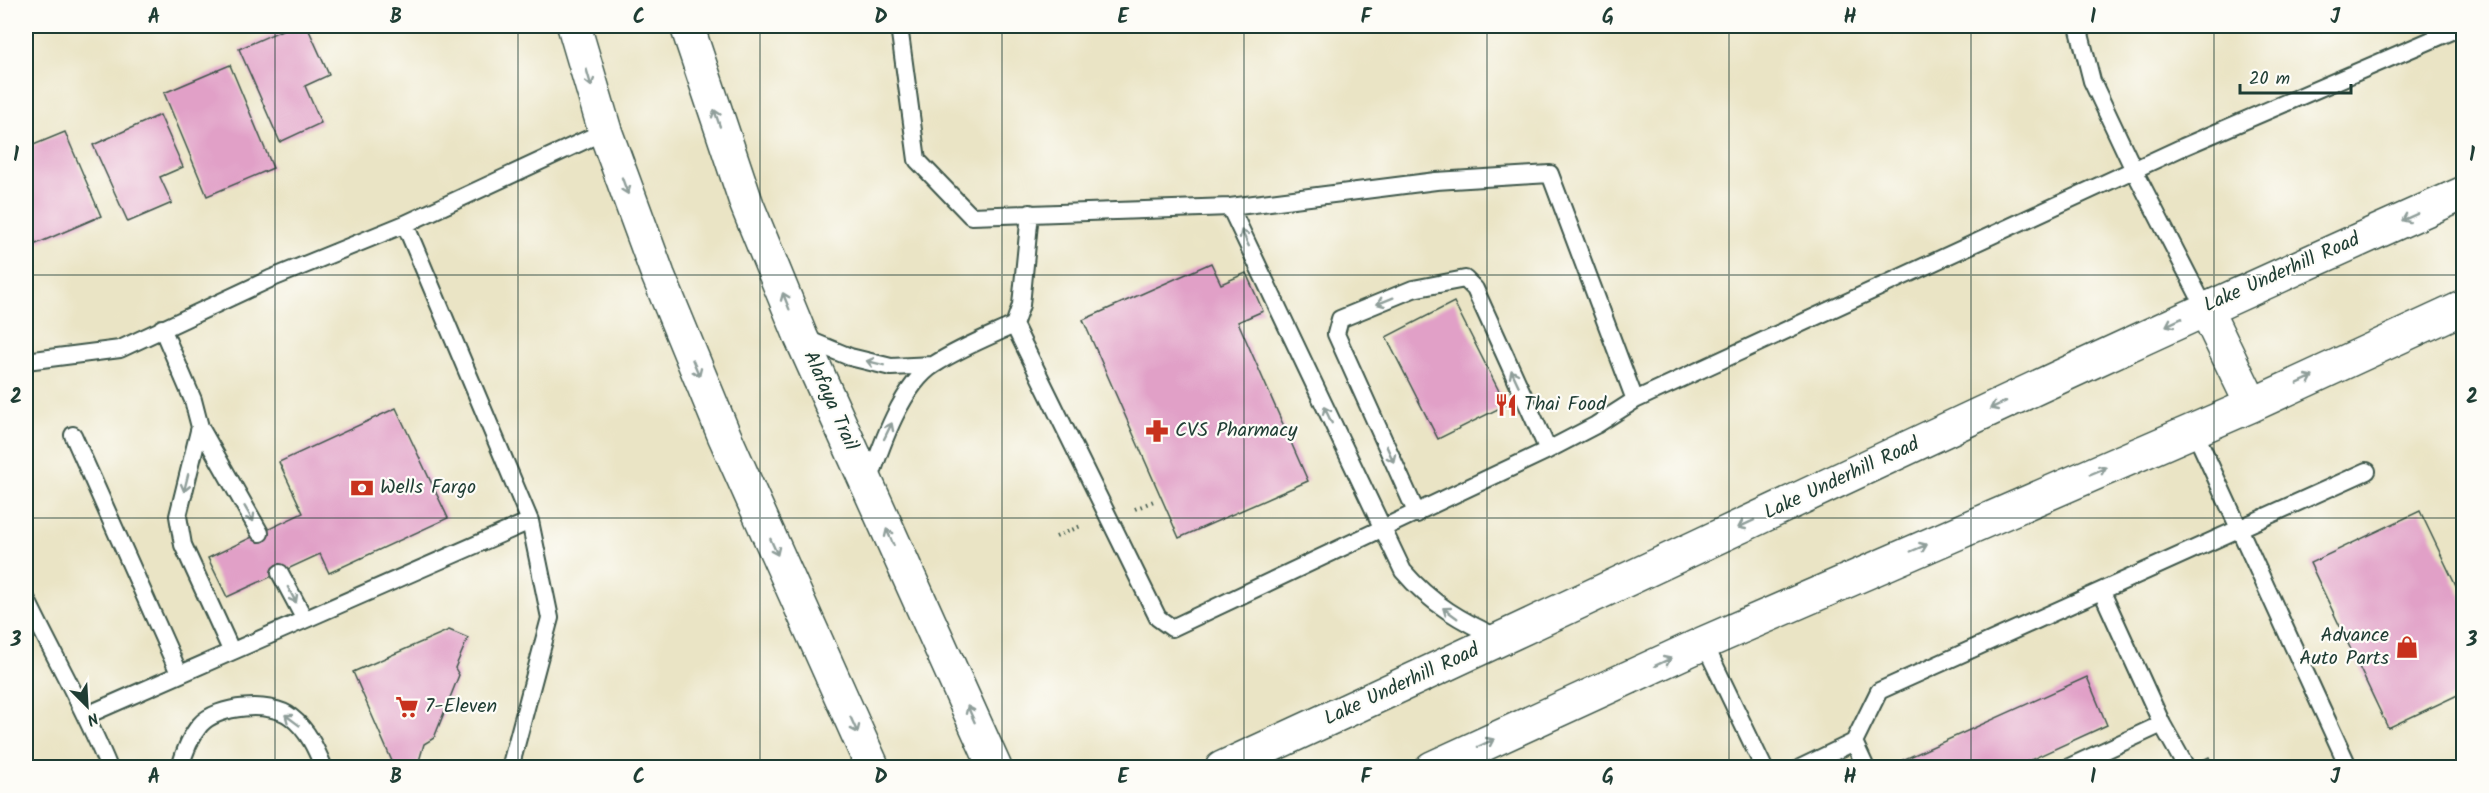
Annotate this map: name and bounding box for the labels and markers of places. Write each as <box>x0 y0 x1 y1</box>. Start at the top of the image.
place label: Thai Food <box>1524 389 1607 421</box>
restaurant icon: Thai Food <box>1493 392 1519 418</box>
place label: CVS Pharmacy <box>1175 415 1298 447</box>
pharmacy icon: CVS Pharmacy <box>1144 418 1170 444</box>
place label: Wells Fargo <box>380 472 476 504</box>
bank icon: Wells Fargo <box>349 475 375 501</box>
place label: Advance Auto Parts <box>2299 620 2389 675</box>
shop icon: Advance Auto Parts <box>2394 634 2420 660</box>
place label: 7-Eleven <box>425 691 497 723</box>
supermarket icon: 7-Eleven <box>394 694 420 720</box>

